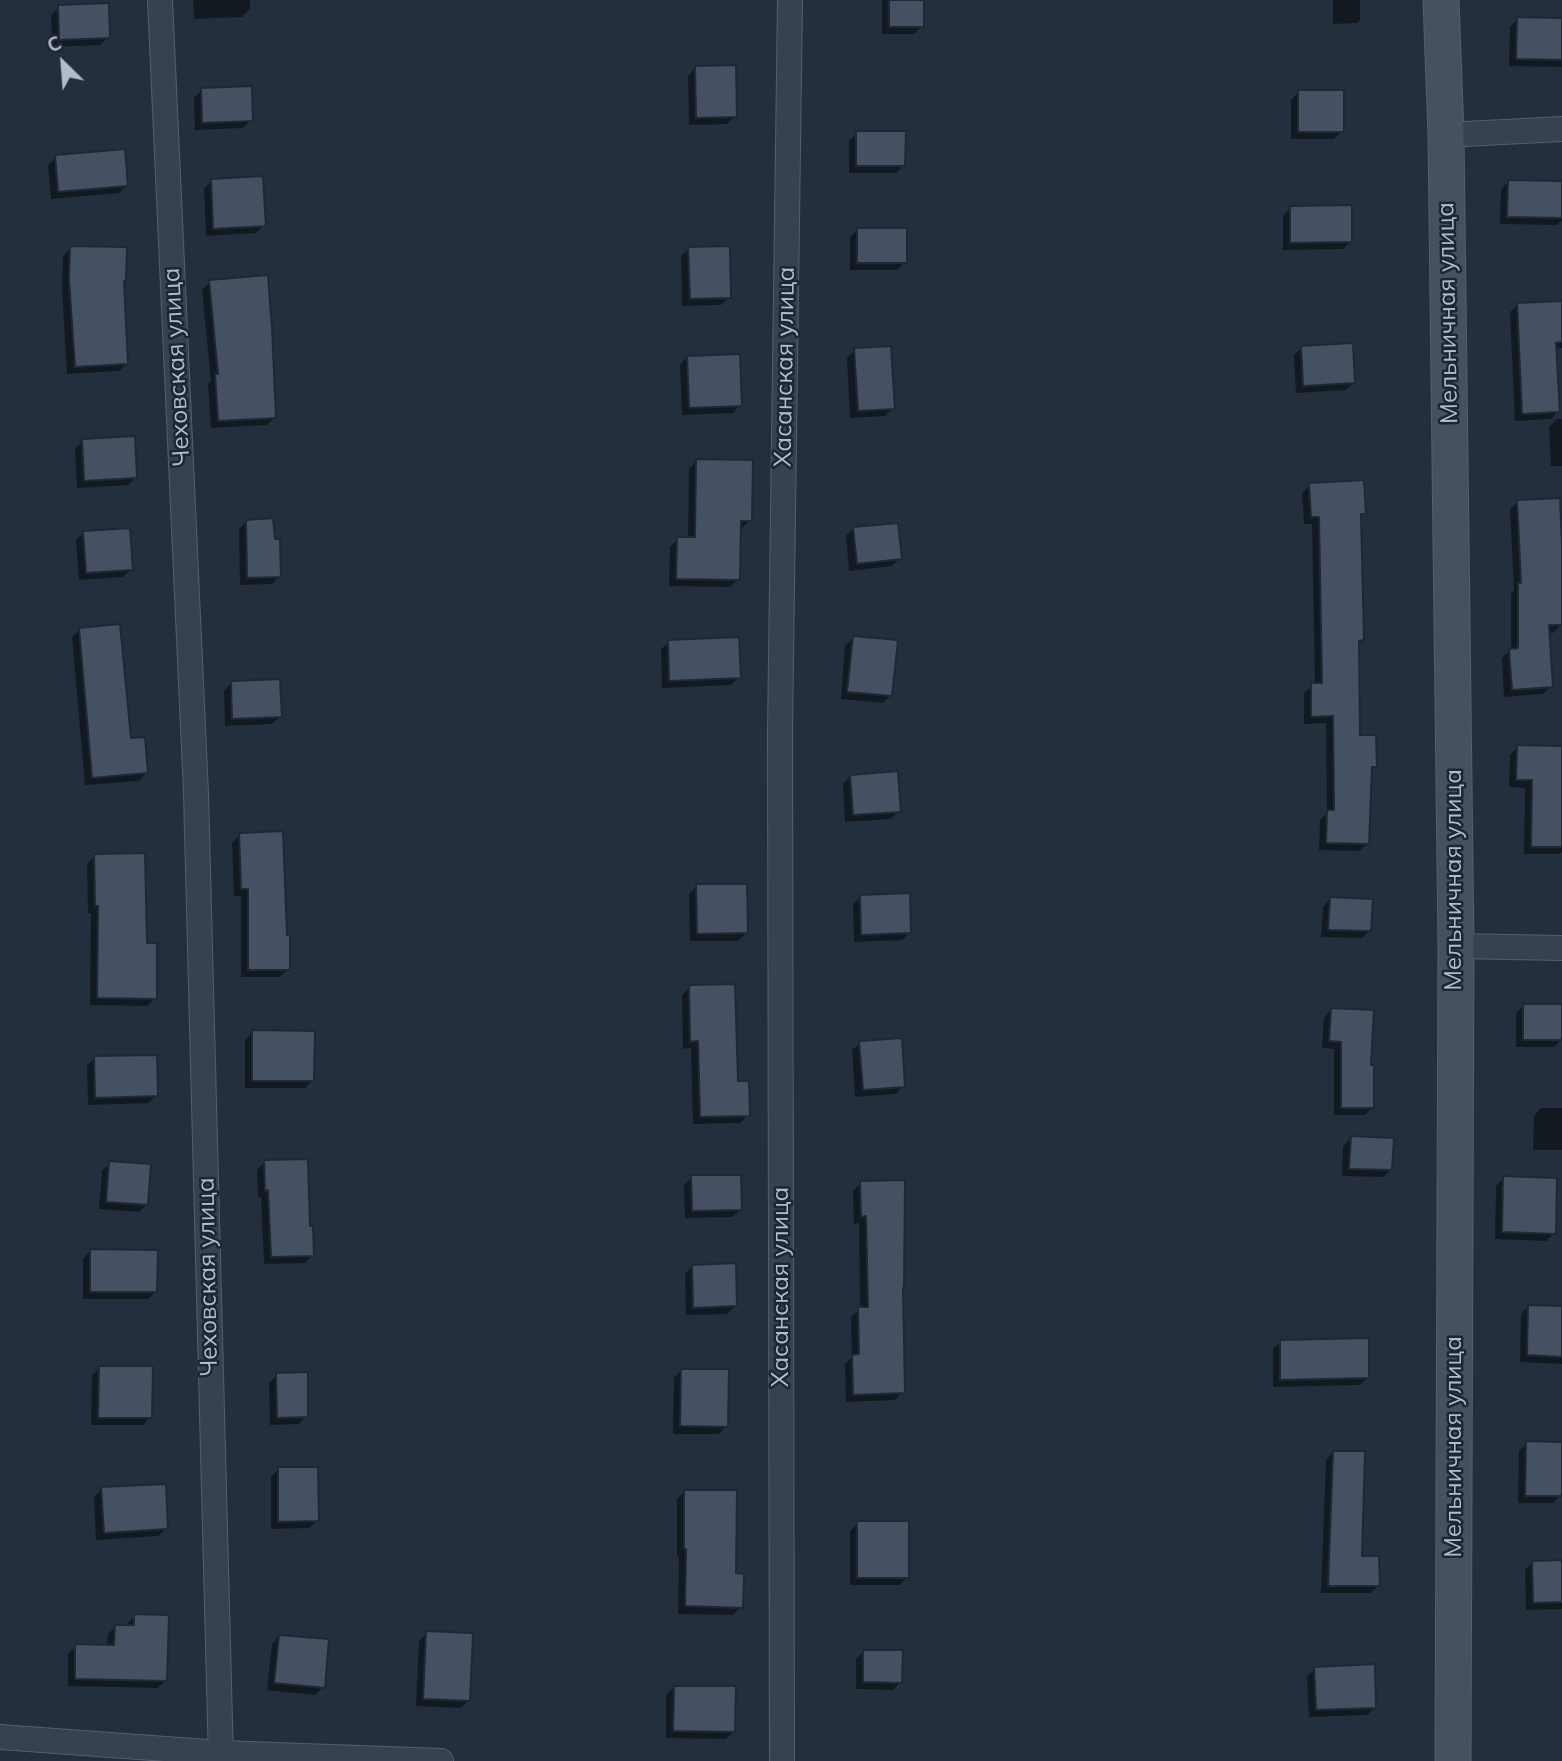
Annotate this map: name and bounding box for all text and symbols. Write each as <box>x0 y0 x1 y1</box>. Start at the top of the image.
north arrow <box>28 28 98 98</box>
text: С <box>43 30 65 58</box>
street label: Мельничная улица <box>1432 202 1464 424</box>
street label: Чеховская улица <box>157 267 197 467</box>
street label: Хасанская улица <box>769 267 801 467</box>
street label: Мельничная улица <box>1440 769 1468 991</box>
street label: Чеховская улица <box>192 1177 224 1377</box>
street label: Хасанская улица <box>767 1187 795 1387</box>
street label: Мельничная улица <box>1440 1336 1468 1558</box>

